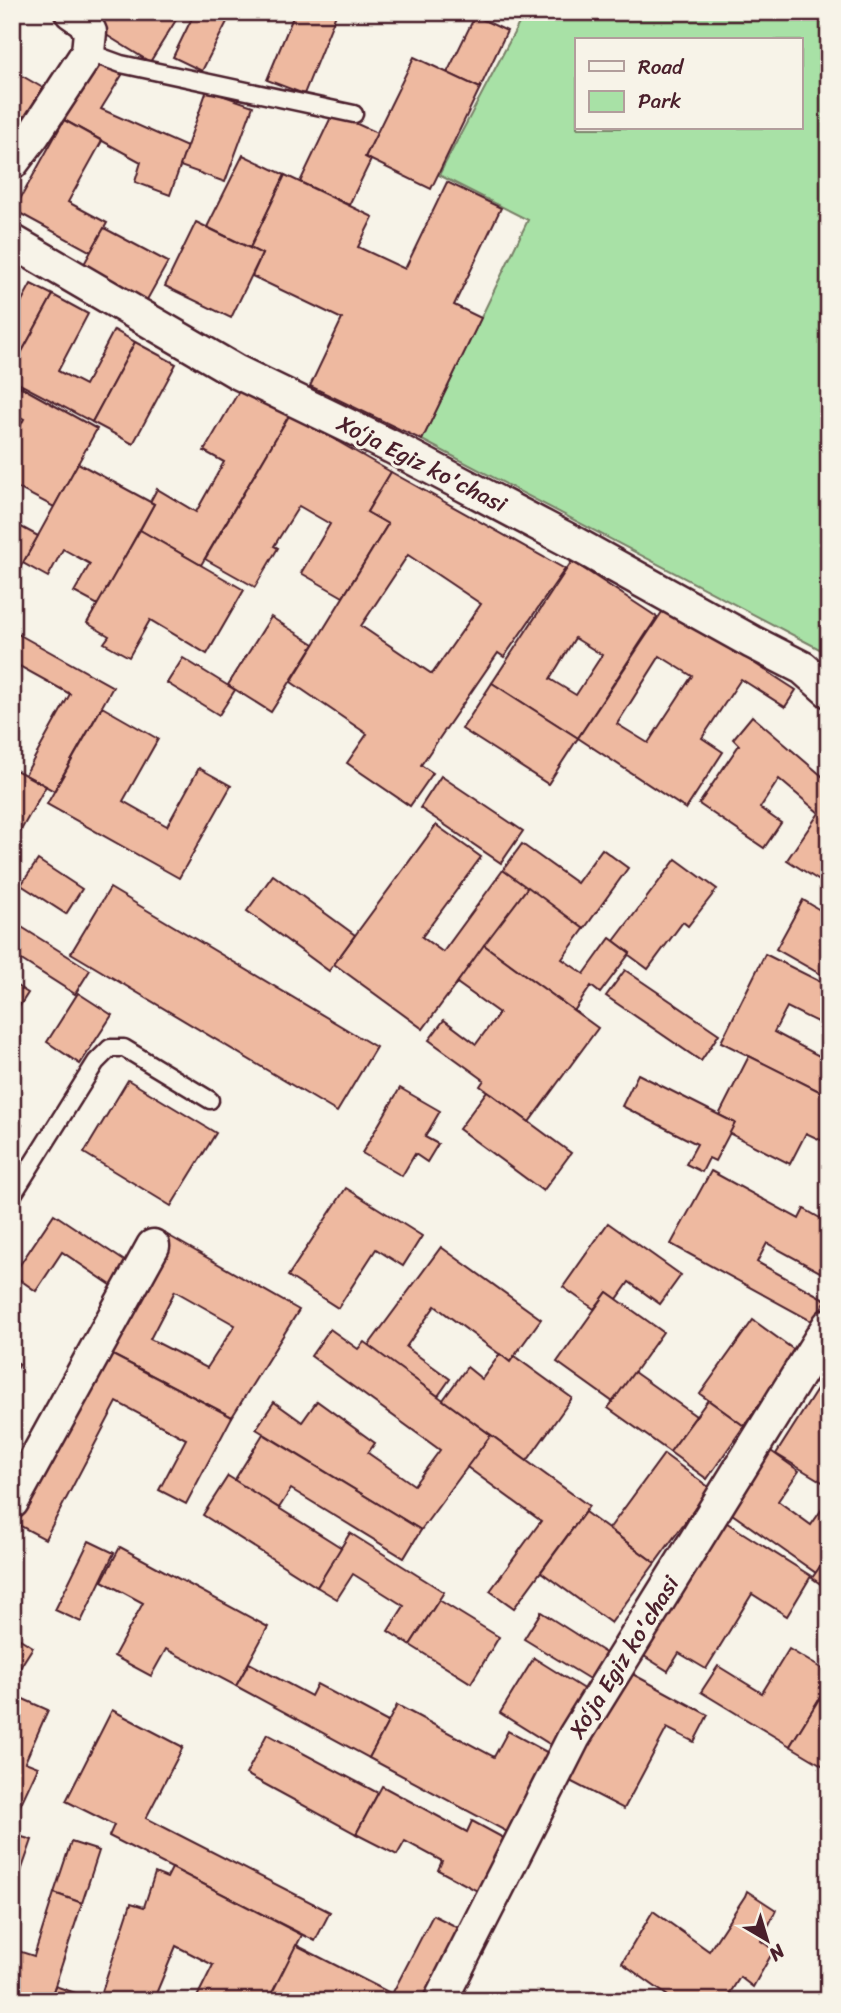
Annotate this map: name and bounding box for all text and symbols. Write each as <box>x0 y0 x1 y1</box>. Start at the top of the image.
legend <box>575 38 802 130</box>
text: Road <box>638 48 685 86</box>
text: Park <box>638 82 681 120</box>
street label: Xoʻja Egiz ko'chasi <box>329 403 515 525</box>
street label: Xoʻja Egiz ko'chasi <box>557 1567 691 1747</box>
north arrow <box>732 1904 802 1974</box>
text: N <box>761 1935 793 1971</box>

